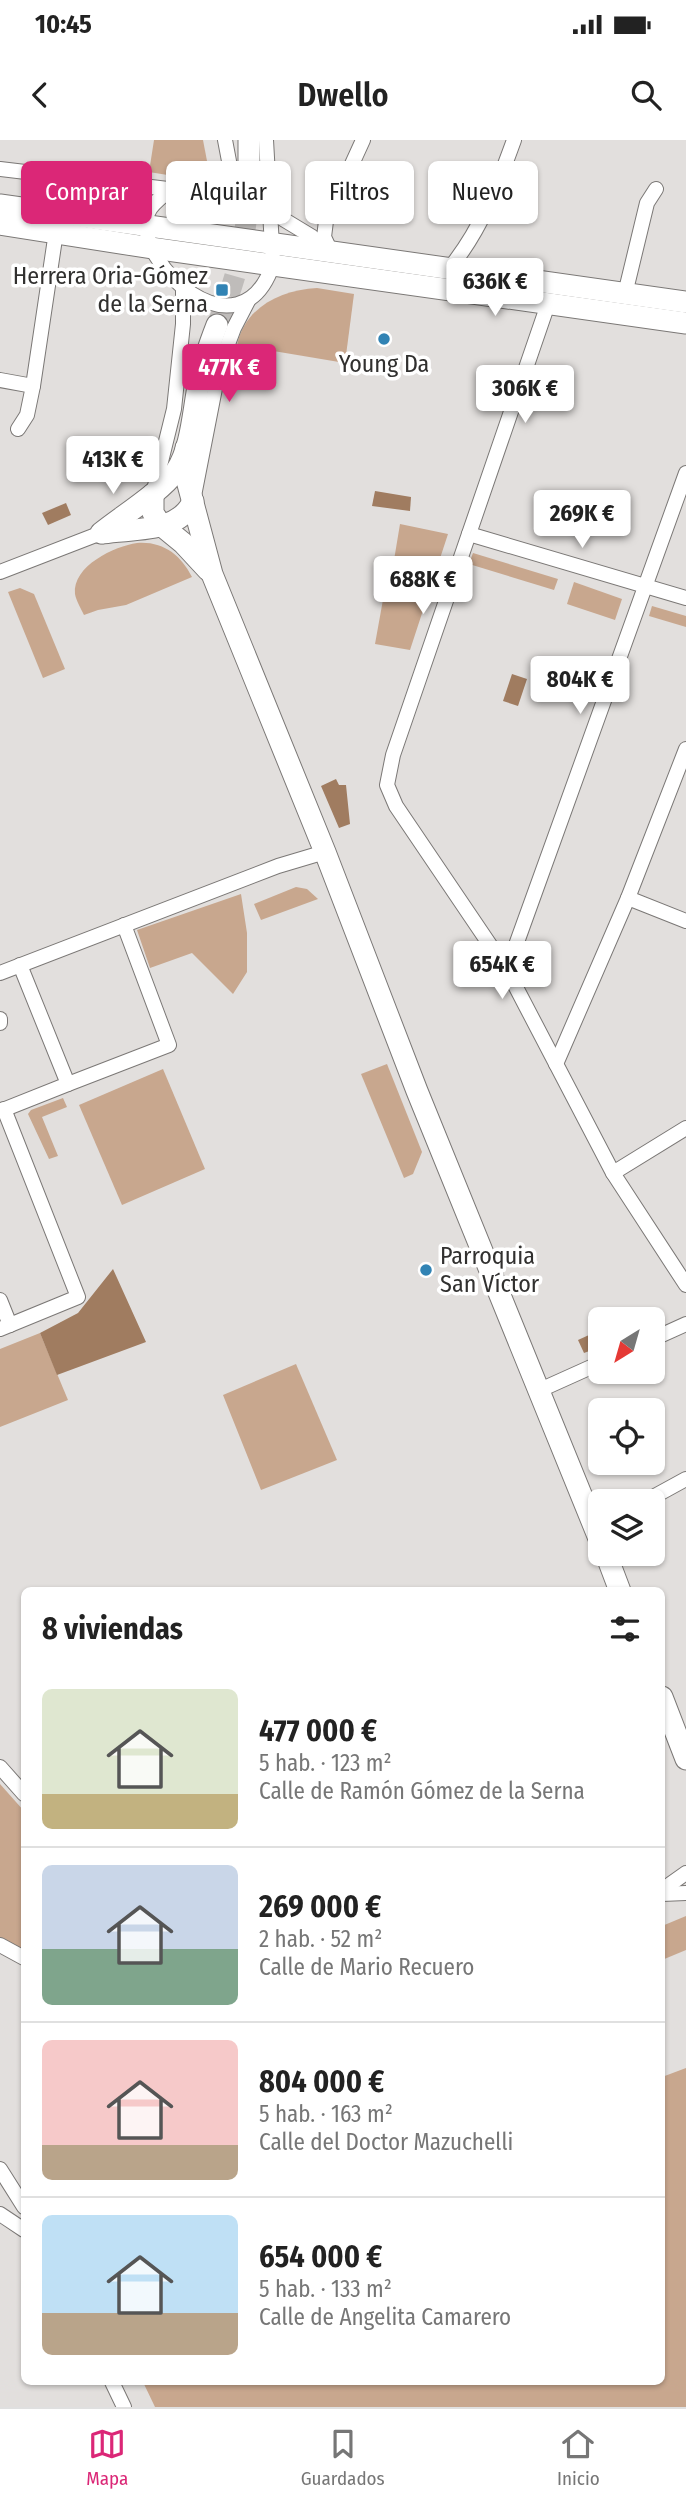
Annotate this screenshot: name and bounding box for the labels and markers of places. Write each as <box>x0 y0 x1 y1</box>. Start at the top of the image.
pin: 636K € <box>438 258 552 318</box>
place label: Herrera Oria-Gómez de la Serna <box>13 262 208 318</box>
marker: Herrera Oria-Gómez de la Serna <box>214 282 230 298</box>
marker: Young Da <box>376 331 392 347</box>
pin: 477K € <box>172 344 286 404</box>
place label: Young Da <box>339 350 429 378</box>
pin: 306K € <box>468 366 582 425</box>
pin: 413K € <box>56 436 170 496</box>
pin: 269K € <box>525 490 639 550</box>
pin: 688K € <box>366 556 480 616</box>
pin: 804K € <box>523 656 637 716</box>
pin: 654K € <box>445 942 559 1001</box>
place label: Parroquia San Víctor <box>440 1242 540 1298</box>
marker: Parroquia San Víctor <box>418 1262 434 1278</box>

